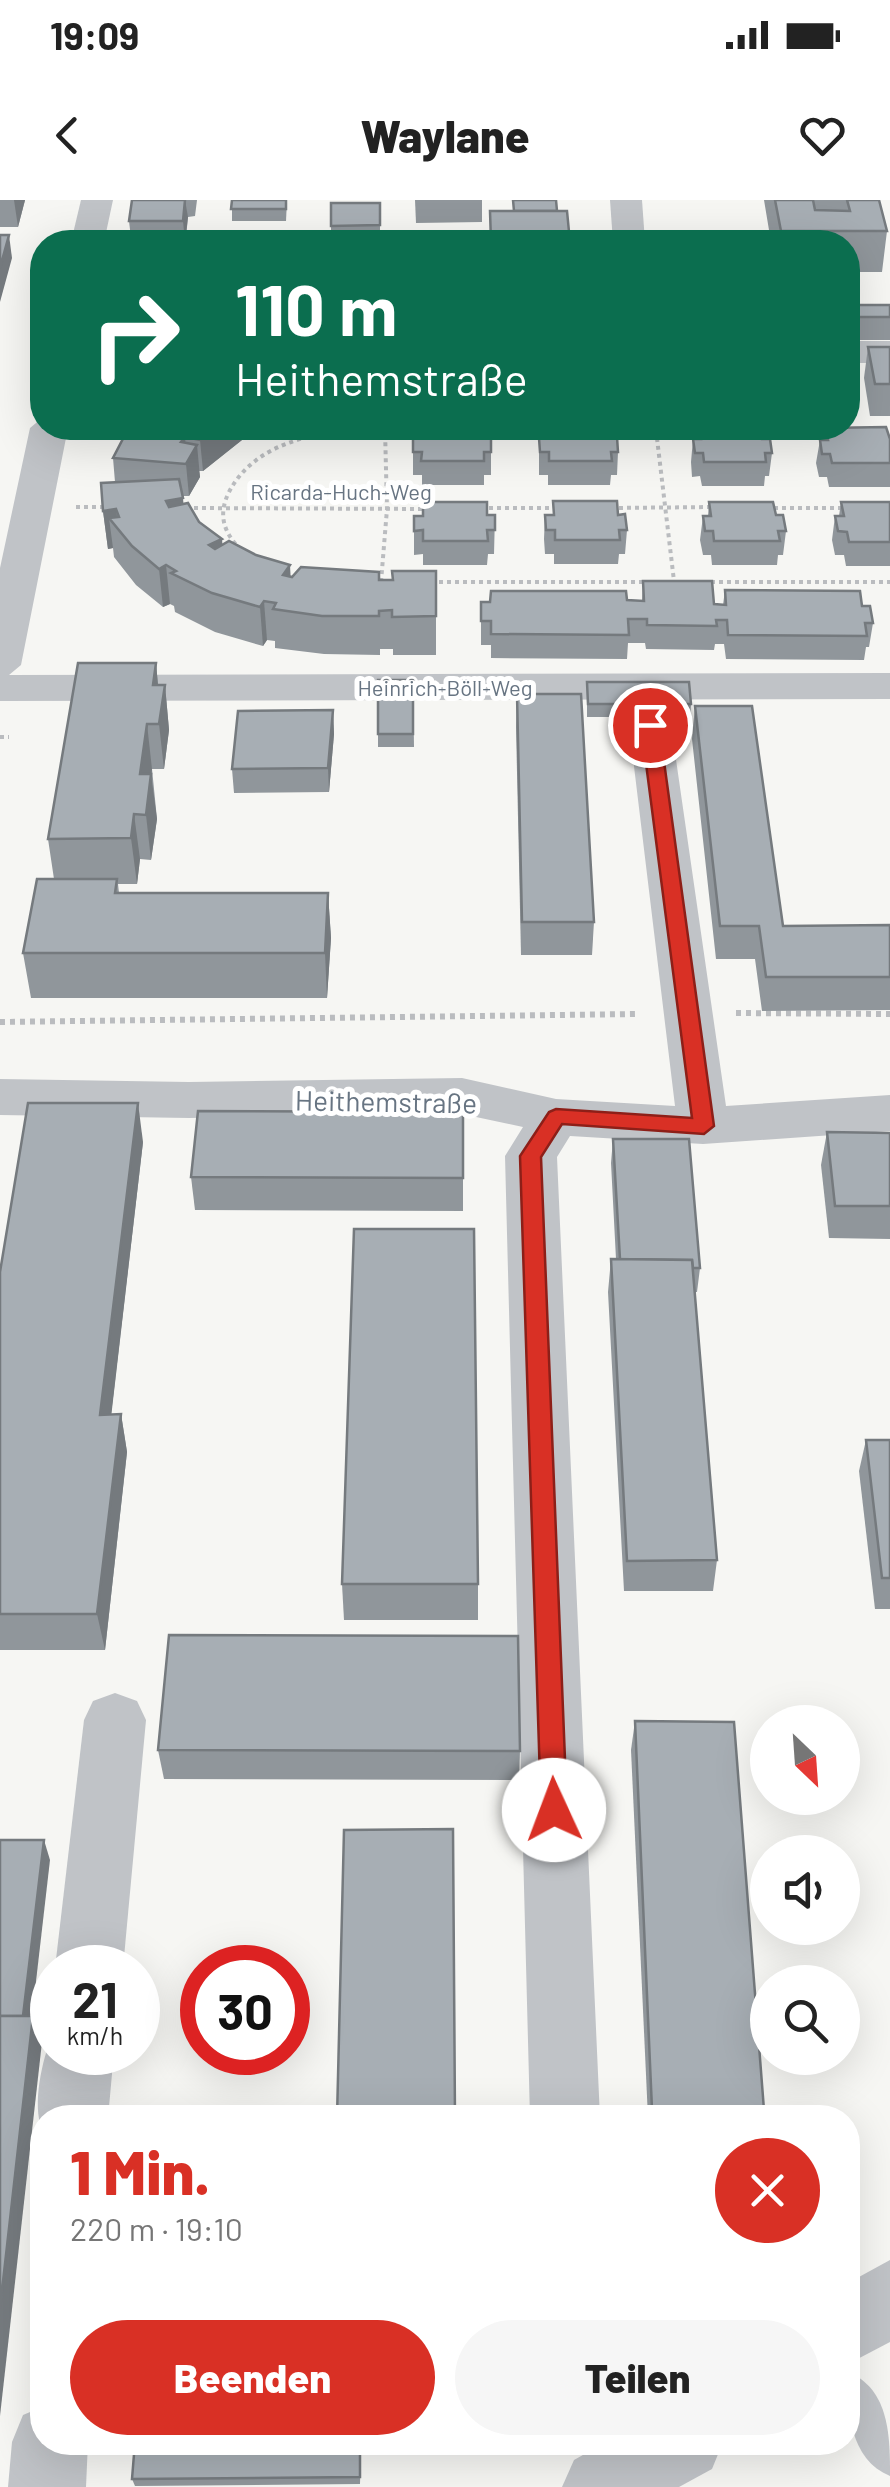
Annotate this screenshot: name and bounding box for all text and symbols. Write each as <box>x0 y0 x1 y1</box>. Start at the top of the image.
text: 19:09 <box>50 12 139 58</box>
icon: back <box>40 108 95 163</box>
text: Waylane <box>360 108 530 162</box>
icon: heart <box>795 108 850 163</box>
text: 110 m <box>235 266 397 350</box>
icon: right <box>70 270 200 400</box>
text: Heithemstraße <box>235 351 528 405</box>
street label: Ricarda-Huch-Weg <box>250 478 432 504</box>
street label: Heinrich-Böll-Weg <box>357 674 533 700</box>
pin <box>608 683 693 768</box>
icon: arrive <box>623 698 678 753</box>
street label: Heithemstraße <box>295 1082 477 1120</box>
north arrow <box>750 1705 860 1815</box>
map controls <box>750 1705 860 2075</box>
position arrow <box>502 1758 606 1862</box>
button: sound <box>750 1835 860 1945</box>
speed limit sign: 30 <box>180 1945 310 2075</box>
button: search <box>750 1965 860 2075</box>
text: 21 <box>72 1968 118 2028</box>
text: km/h <box>67 2020 123 2050</box>
text: 1 Min. <box>70 2135 210 2207</box>
button: close <box>715 2138 820 2243</box>
text: 220 m · 19:10 <box>70 2209 243 2247</box>
button: Beenden <box>70 2320 435 2435</box>
button: Teilen <box>455 2320 820 2435</box>

